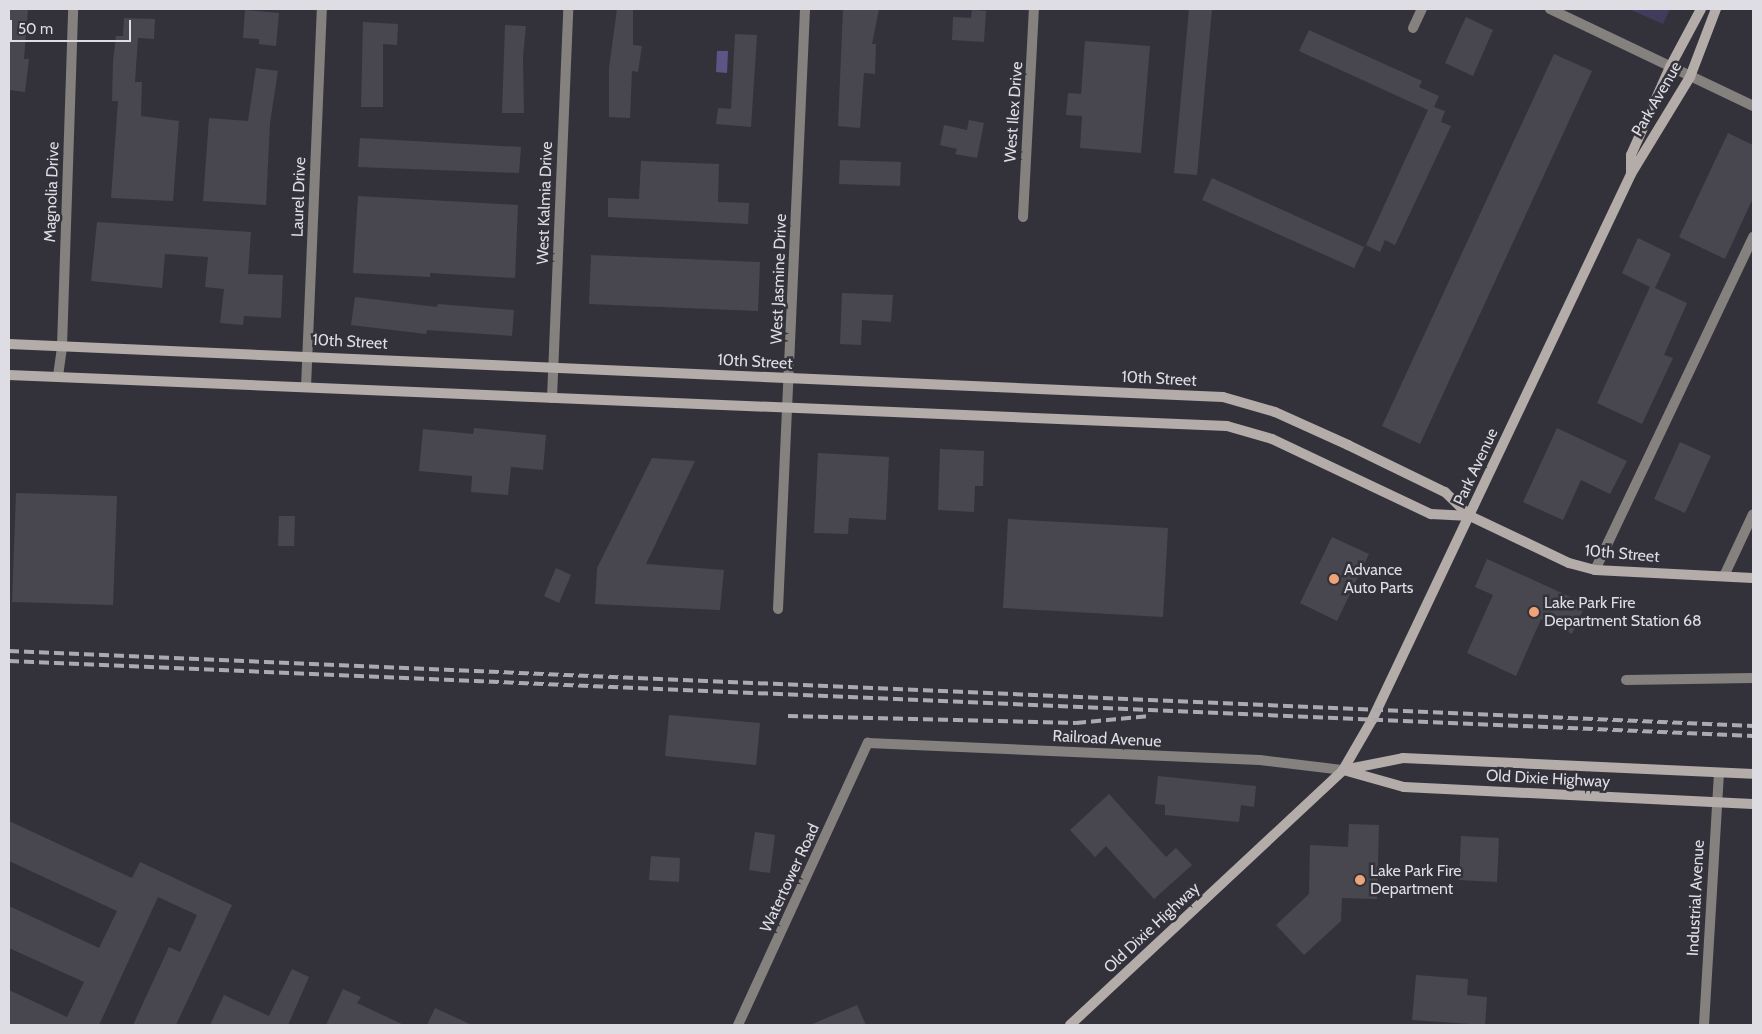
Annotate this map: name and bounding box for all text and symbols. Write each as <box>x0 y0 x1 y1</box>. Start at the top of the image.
scale bar <box>12 10 134 42</box>
text: 50 m <box>18 20 53 38</box>
street label: Park Avenue <box>1628 58 1686 140</box>
street label: West Ilex Drive <box>1001 61 1027 163</box>
street label: Magnolia Drive <box>41 141 63 243</box>
street label: West Kalmia Drive <box>533 141 557 265</box>
street label: Laurel Drive <box>288 156 310 238</box>
street label: West Jasmine Drive <box>767 213 791 345</box>
street label: 10th Street <box>312 330 388 354</box>
street label: 10th Street <box>717 350 793 374</box>
street label: 10th Street <box>1121 367 1197 391</box>
street label: Park Avenue <box>1450 425 1502 509</box>
street label: 10th Street <box>1584 541 1660 567</box>
place label: Advance Auto Parts <box>1344 560 1413 598</box>
marker: Advance Auto Parts <box>1328 573 1340 585</box>
place label: Lake Park Fire Department Station 68 <box>1544 593 1702 631</box>
marker: Lake Park Fire Department Station 68 <box>1528 606 1540 618</box>
street label: Railroad Avenue <box>1052 727 1162 751</box>
street label: Old Dixie Highway <box>1486 766 1610 792</box>
street label: Watertower Road <box>756 821 824 935</box>
street label: Industrial Avenue <box>1683 839 1709 957</box>
place label: Lake Park Fire Department <box>1370 861 1461 899</box>
marker: Lake Park Fire Department <box>1354 874 1366 886</box>
street label: Old Dixie Highway <box>1100 879 1204 977</box>

